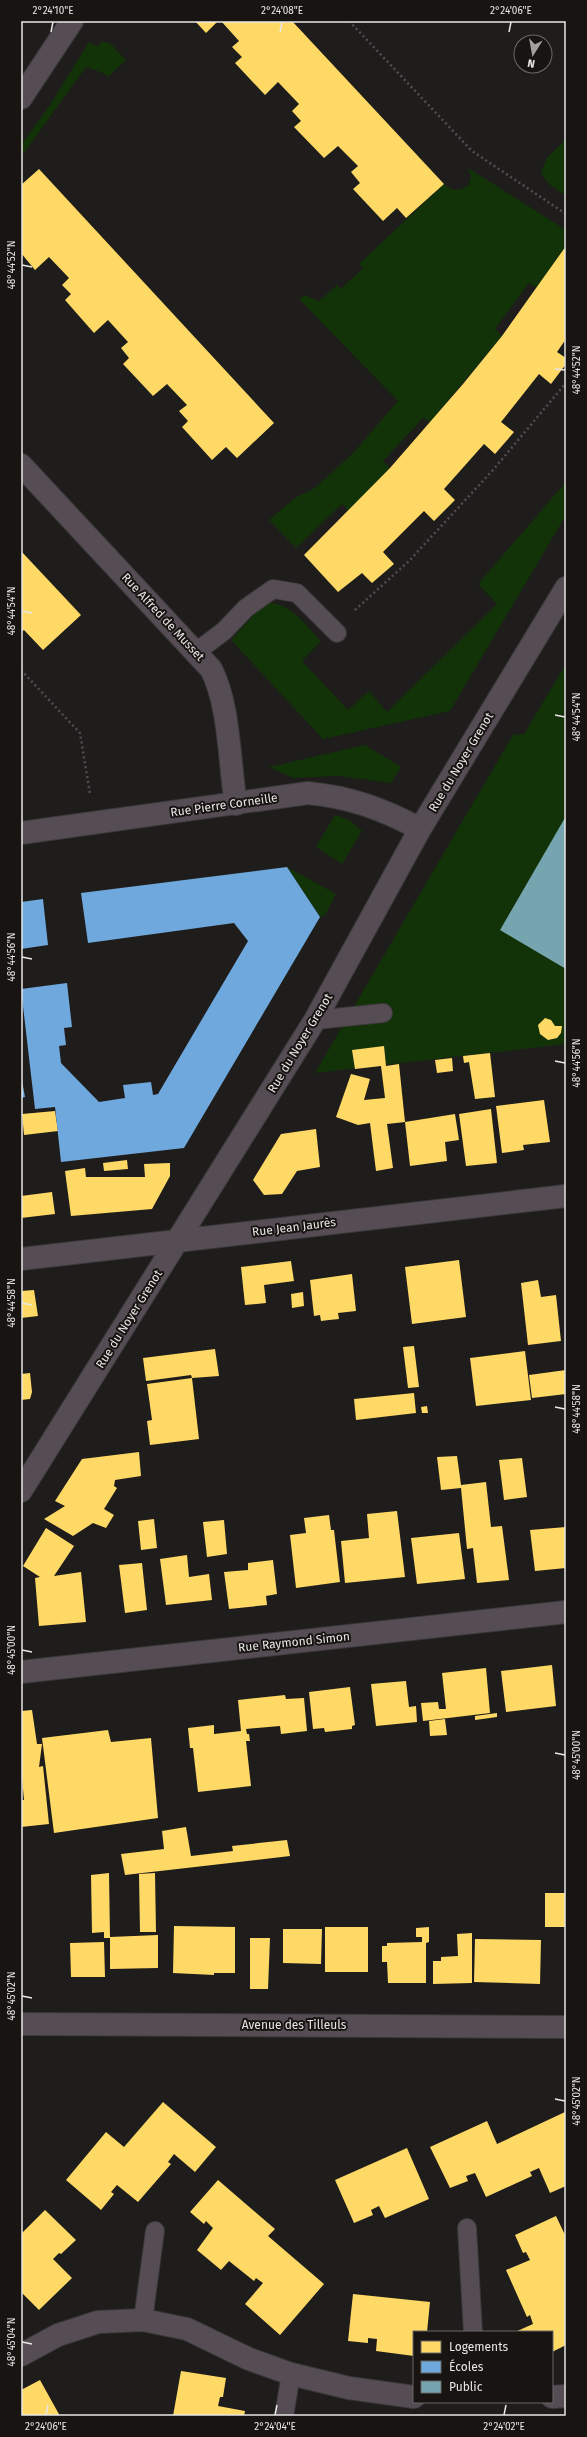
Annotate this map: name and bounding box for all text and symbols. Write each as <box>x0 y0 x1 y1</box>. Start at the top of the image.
text: 2°24'10"E <box>32 5 74 17</box>
text: 2°24'08"E <box>261 5 303 17</box>
text: 2°24'06"E <box>490 5 532 17</box>
north arrow <box>513 34 553 74</box>
text: N <box>526 56 536 70</box>
text: 48°44'52"N <box>6 240 18 290</box>
text: 48°44'52"N <box>571 345 583 395</box>
street label: Rue Alfred de Musset <box>119 570 208 664</box>
text: 48°44'54"N <box>6 586 18 636</box>
text: 48°44'54"N <box>571 692 583 742</box>
street label: Rue du Noyer Grenot <box>426 709 497 814</box>
street label: Rue Pierre Corneille <box>170 791 278 819</box>
text: 48°44'56"N <box>6 932 18 982</box>
street label: Rue du Noyer Grenot <box>265 990 336 1095</box>
text: 48°44'56"N <box>571 1038 583 1088</box>
street label: Rue Jean Jaurès <box>251 1215 337 1239</box>
street label: Rue du Noyer Grenot <box>93 1267 165 1371</box>
text: 48°44'58"N <box>6 1278 18 1328</box>
text: 48°44'58"N <box>571 1384 583 1434</box>
text: 48°45'00"N <box>6 1625 18 1675</box>
street label: Rue Raymond Simon <box>237 1629 351 1655</box>
text: 48°45'00"N <box>571 1730 583 1780</box>
text: 48°45'02"N <box>6 1971 18 2021</box>
street label: Avenue des Tilleuls <box>242 2018 347 2032</box>
text: 48°45'02"N <box>571 2076 583 2126</box>
text: 48°45'04"N <box>6 2317 18 2367</box>
legend <box>413 2331 553 2403</box>
text: Logements <box>449 2340 508 2354</box>
text: Écoles <box>449 2359 484 2374</box>
text: Public <box>449 2380 483 2394</box>
text: 2°24'06"E <box>25 2421 67 2433</box>
text: 2°24'04"E <box>254 2421 296 2433</box>
text: 2°24'02"E <box>483 2421 525 2433</box>

